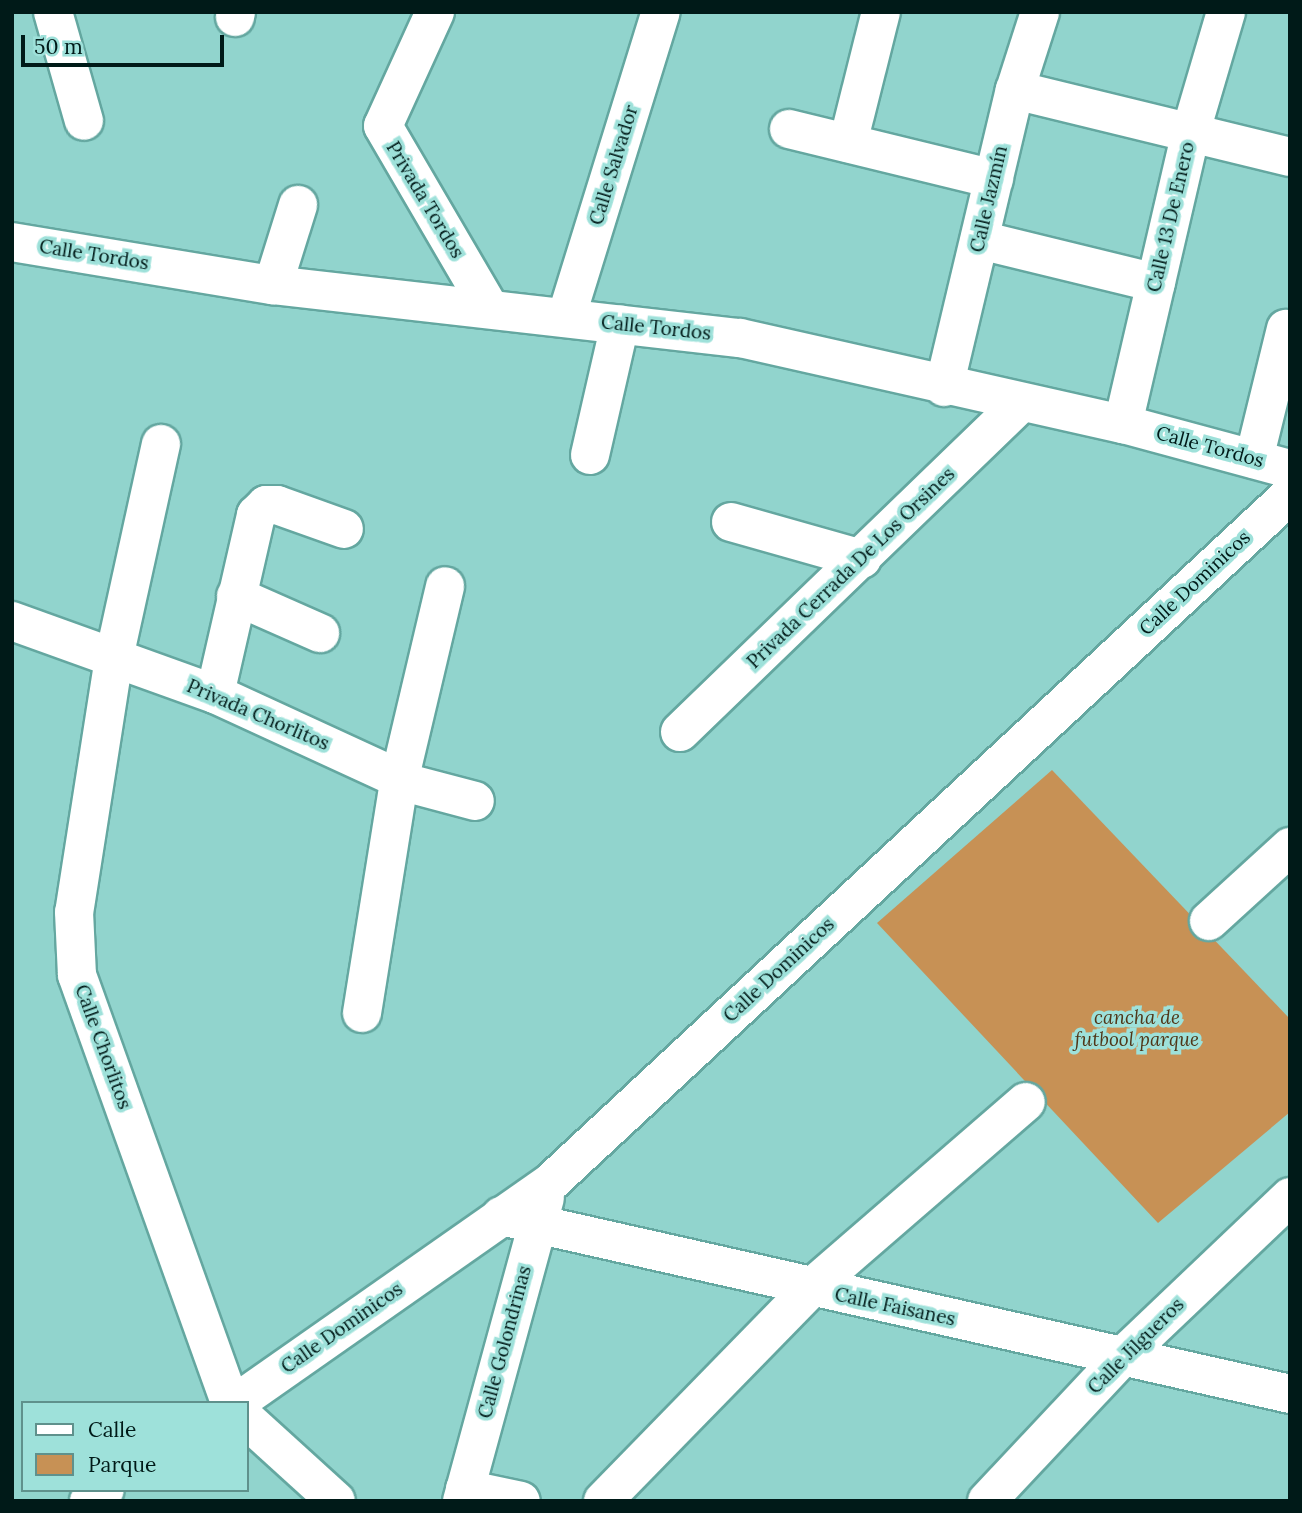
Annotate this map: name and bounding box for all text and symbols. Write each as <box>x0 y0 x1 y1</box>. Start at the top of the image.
scale bar <box>24 21 228 65</box>
text: 50 m <box>34 33 83 60</box>
street label: Calle Salvador <box>585 102 643 228</box>
street label: Privada Tordos <box>381 137 469 263</box>
street label: Calle 13 De Enero <box>1143 140 1199 294</box>
street label: Calle Jazmín <box>966 143 1012 255</box>
street label: Calle Tordos <box>38 235 150 275</box>
street label: Calle Tordos <box>600 311 712 345</box>
street label: Calle Tordos <box>1154 422 1266 472</box>
street label: Privada Cerrada De Los Orsines <box>742 463 960 673</box>
street label: Calle Dominicos <box>1135 526 1255 640</box>
street label: Privada Chorlitos <box>183 675 333 755</box>
street label: Calle Dominicos <box>719 913 839 1027</box>
street label: Calle Chorlitos <box>70 982 136 1112</box>
park label: cancha de futbool parque <box>1075 1007 1199 1051</box>
street label: Calle Golondrinas <box>474 1263 536 1421</box>
street label: Calle Dominicos <box>277 1278 407 1378</box>
street label: Calle Faisanes <box>833 1283 957 1331</box>
street label: Calle Jilgueros <box>1083 1293 1189 1399</box>
legend <box>21 1401 248 1492</box>
text: Calle <box>88 1416 136 1443</box>
text: Parque <box>88 1451 156 1478</box>

